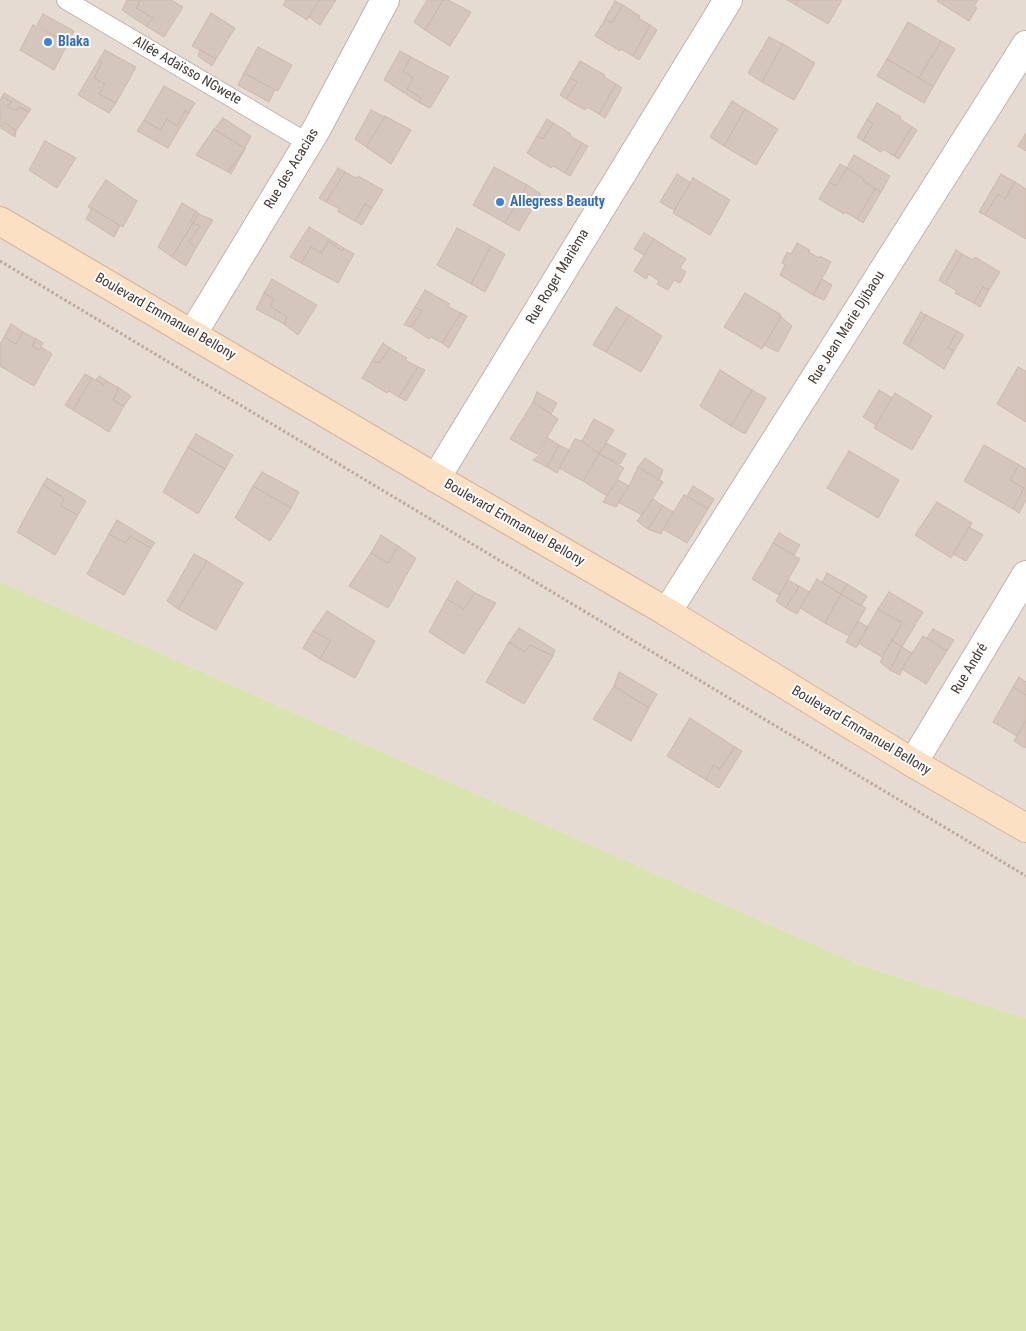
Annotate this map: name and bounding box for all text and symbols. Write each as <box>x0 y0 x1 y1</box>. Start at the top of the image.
street label: Allée Adaïsso NGwete <box>130 33 244 109</box>
place label: Blaka <box>58 34 89 50</box>
marker: Blaka <box>42 36 54 48</box>
street label: Rue des Acacias <box>261 126 323 212</box>
place label: Allegress Beauty <box>510 194 605 210</box>
marker: Allegress Beauty <box>494 196 506 208</box>
street label: Rue Roger Marièma <box>523 226 593 328</box>
street label: Rue Jean Marie Djibaou <box>805 268 889 388</box>
street label: Boulevard Emmanuel Bellony <box>92 270 238 364</box>
street label: Boulevard Emmanuel Bellony <box>441 476 587 570</box>
street label: Rue André <box>948 640 992 698</box>
street label: Boulevard Emmanuel Bellony <box>788 683 934 779</box>

